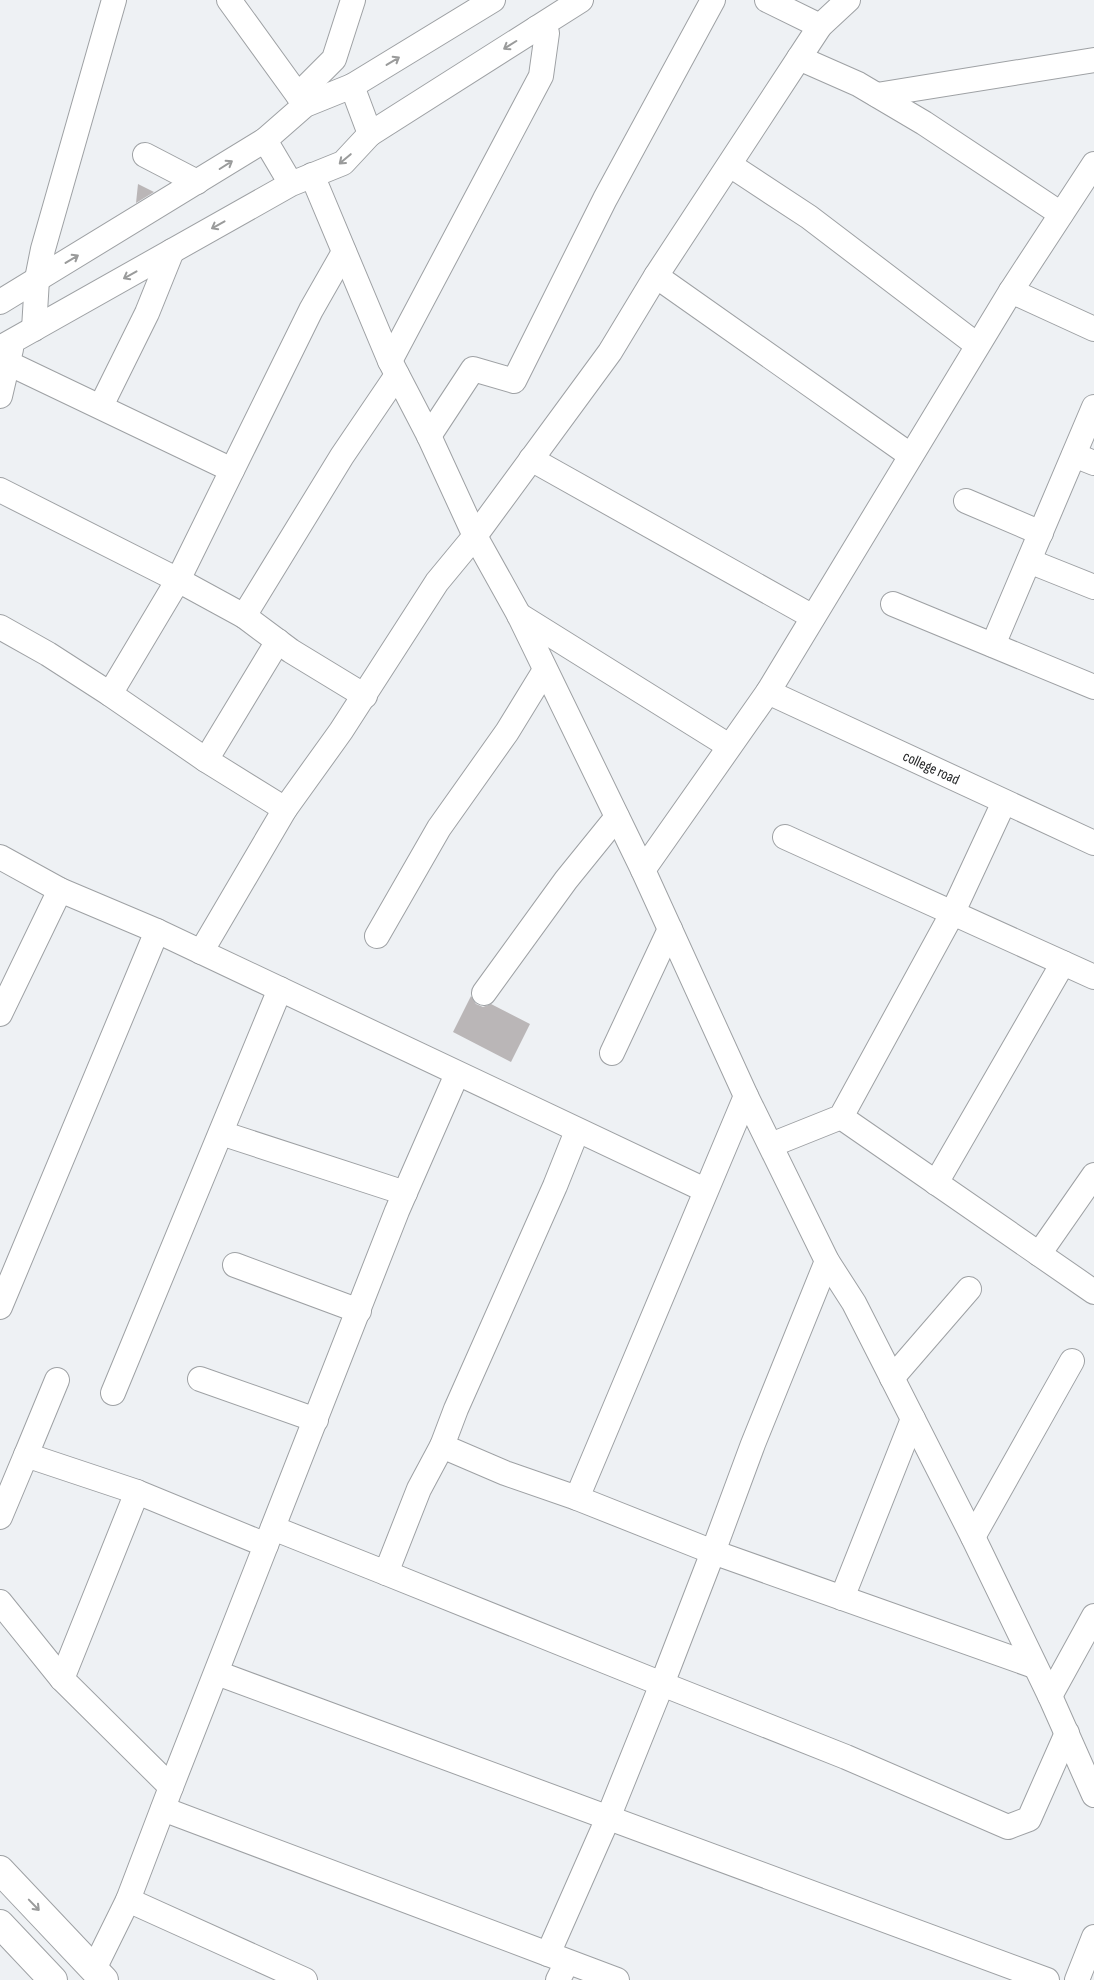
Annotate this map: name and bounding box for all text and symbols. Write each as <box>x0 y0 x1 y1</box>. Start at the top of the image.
one-way arrow <box>503 40 517 50</box>
one-way arrow <box>386 56 400 66</box>
one-way arrow <box>339 153 352 164</box>
one-way arrow <box>218 160 232 170</box>
one-way arrow <box>211 221 225 231</box>
one-way arrow <box>64 253 78 263</box>
one-way arrow <box>123 270 137 280</box>
street label: college road <box>900 746 963 789</box>
one-way arrow <box>28 1899 40 1912</box>

